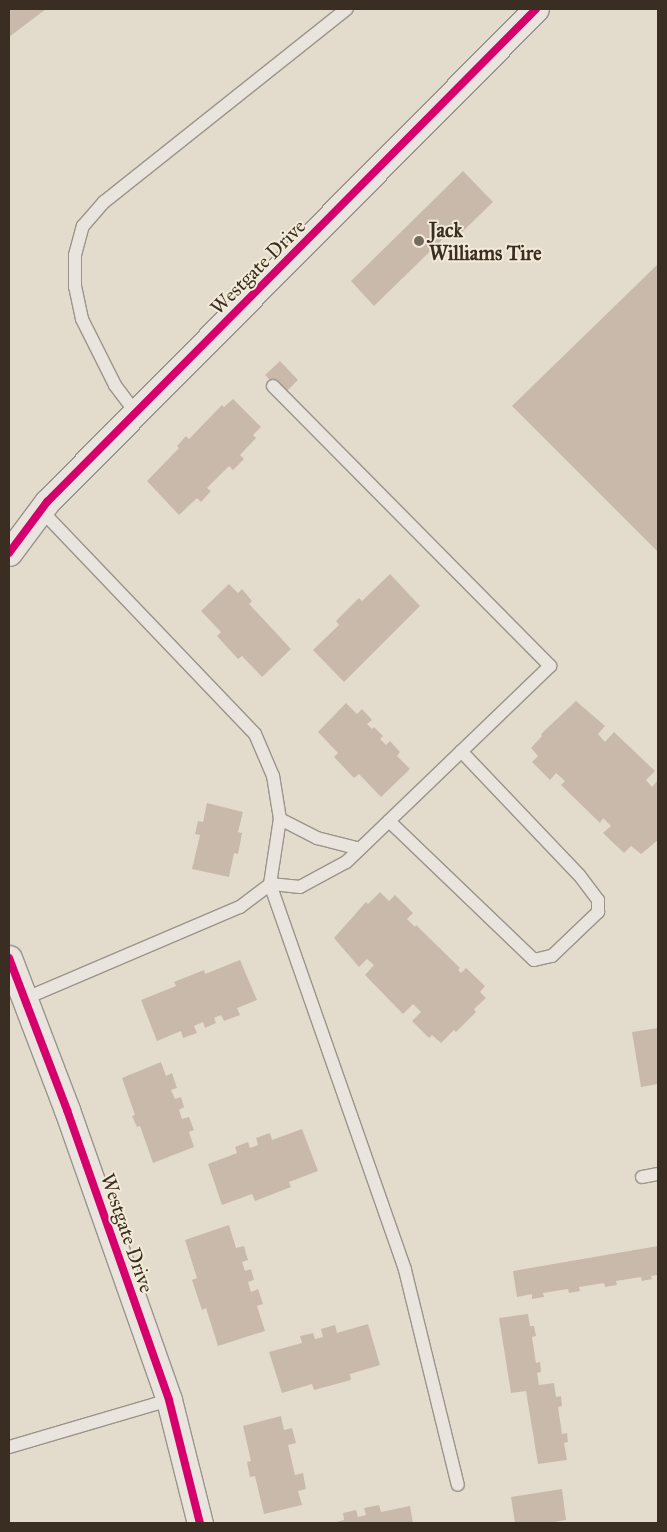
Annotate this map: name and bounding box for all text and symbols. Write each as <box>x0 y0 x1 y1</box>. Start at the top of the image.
street label: Westgate Drive <box>205 214 311 320</box>
place label: Jack Williams Tire <box>429 218 542 265</box>
marker: Jack Williams Tire <box>413 235 425 247</box>
street label: Westgate Drive <box>95 1170 159 1296</box>

